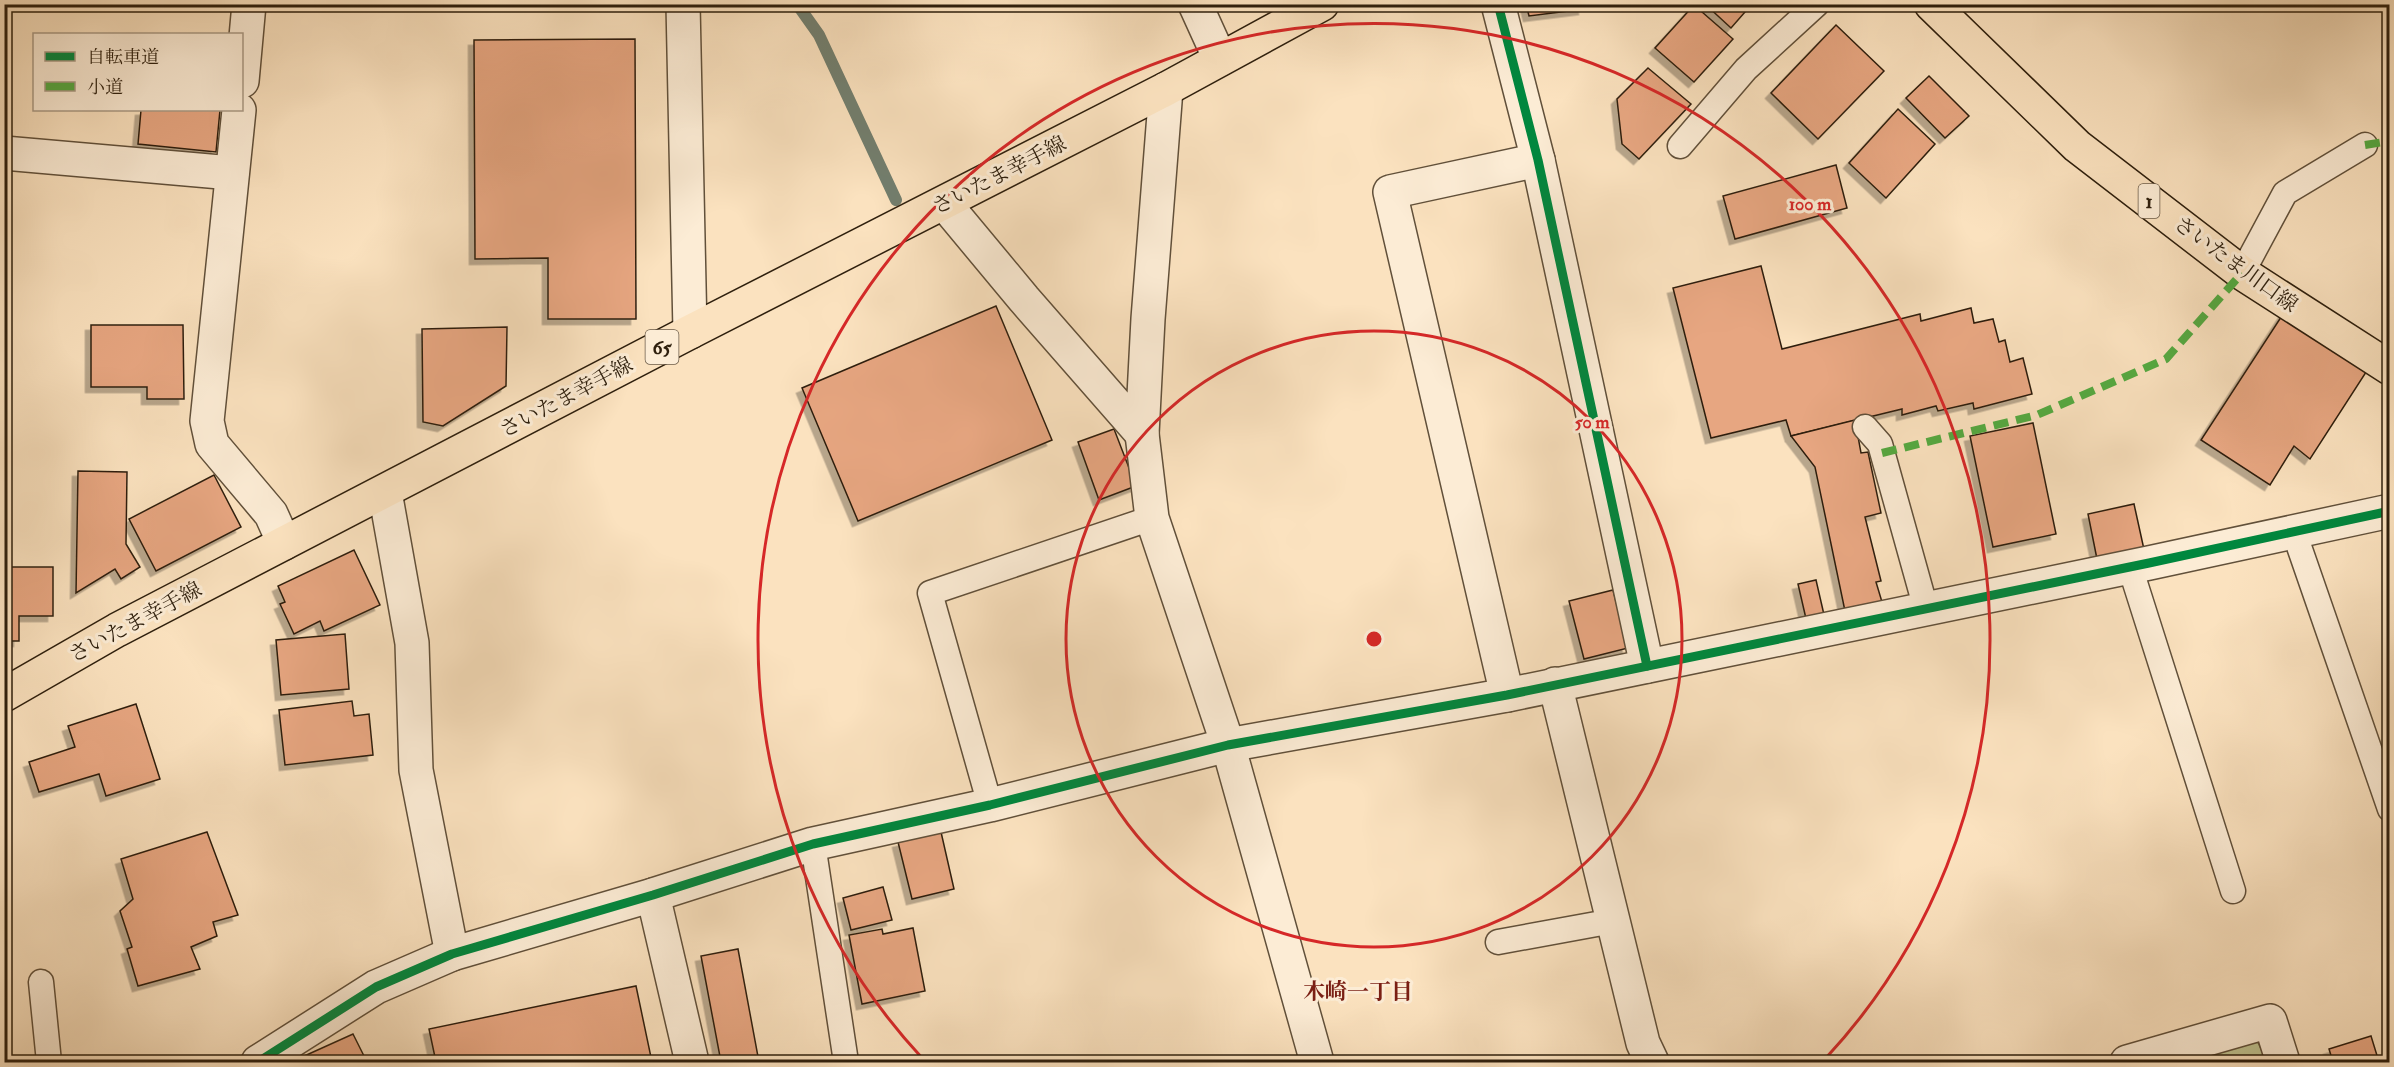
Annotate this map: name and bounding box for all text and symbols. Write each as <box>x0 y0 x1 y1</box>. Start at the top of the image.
legend <box>33 33 243 111</box>
text: 自転車道 <box>87 46 159 69</box>
text: 小道 <box>87 76 123 99</box>
street label: さいたま幸手線 <box>928 130 1071 221</box>
road number: 1 <box>2138 184 2160 218</box>
text: 100 m <box>1789 193 1832 216</box>
street label: さいたま川口線 <box>2168 210 2303 319</box>
road number: 65 <box>646 330 678 364</box>
street label: さいたま幸手線 <box>495 351 637 444</box>
text: 50 m <box>1575 411 1610 434</box>
street label: さいたま幸手線 <box>64 576 206 669</box>
centre of rings <box>1364 629 1384 649</box>
district label: 木崎一丁目 <box>1303 978 1413 1006</box>

